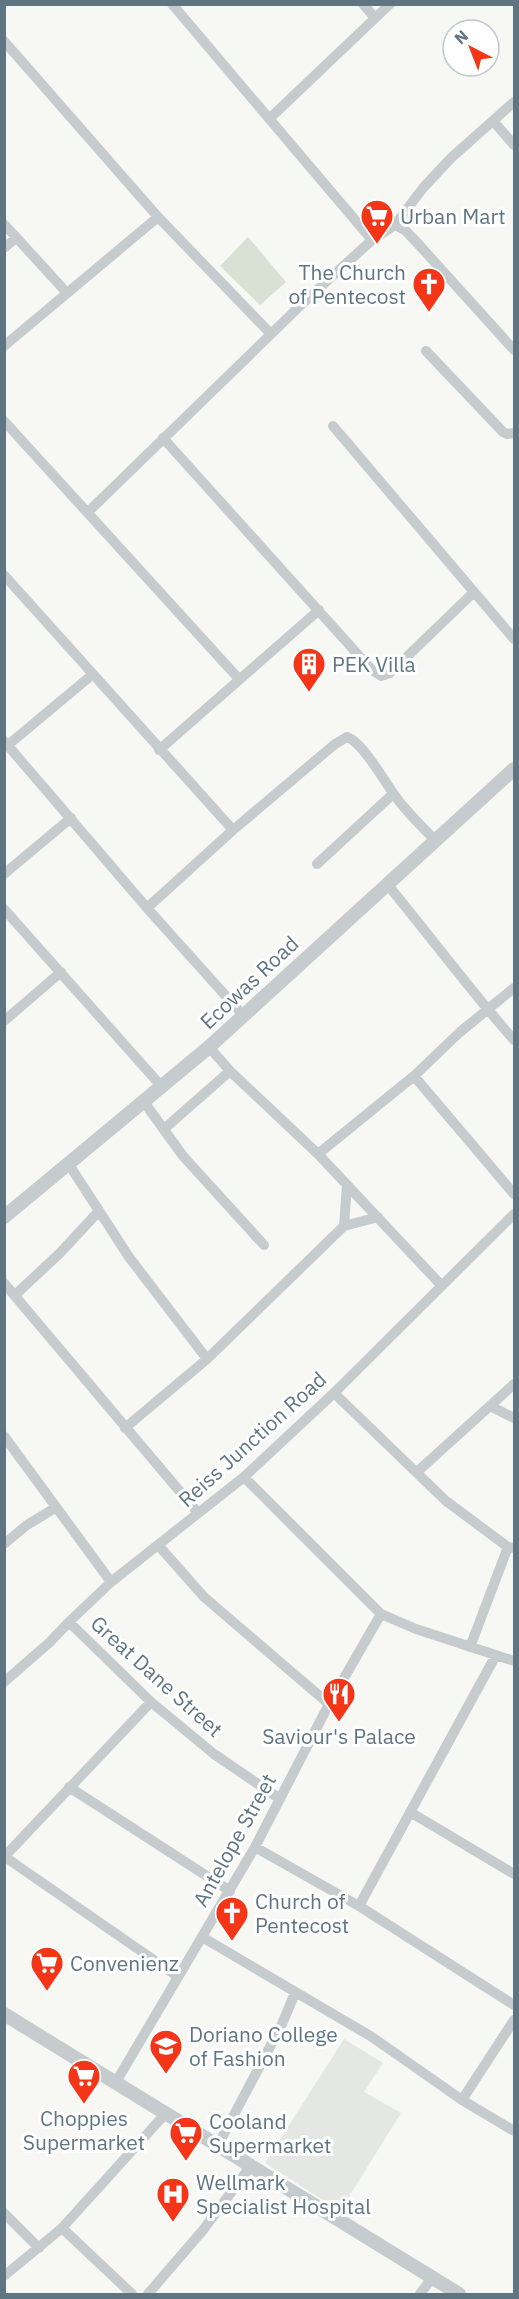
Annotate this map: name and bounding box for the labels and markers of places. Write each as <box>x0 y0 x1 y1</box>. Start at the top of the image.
supermarket icon: Urban Mart <box>359 198 395 245</box>
place label: Urban Mart <box>400 202 506 230</box>
place label: The Church of Pentecost <box>288 258 406 310</box>
church icon: The Church of Pentecost <box>411 266 447 313</box>
building icon: PEK Villa <box>291 646 327 693</box>
place label: PEK Villa <box>332 650 416 678</box>
restaurant icon: Saviour's Palace <box>321 1676 357 1723</box>
place label: Saviour's Palace <box>262 1722 416 1750</box>
place label: Church of Pentecost <box>255 1887 349 1939</box>
church icon: Church of Pentecost <box>214 1895 250 1942</box>
supermarket icon: Convenienz <box>29 1945 65 1992</box>
place label: Convenienz <box>70 1949 179 1977</box>
place label: Doriano College of Fashion <box>189 2020 338 2072</box>
school or university icon: Doriano College of Fashion <box>148 2028 184 2075</box>
supermarket icon: Choppies Supermarket <box>66 2058 102 2105</box>
place label: Choppies Supermarket <box>23 2104 145 2156</box>
place label: Cooland Supermarket <box>209 2107 331 2159</box>
supermarket icon: Cooland Supermarket <box>168 2115 204 2162</box>
place label: Wellmark Specialist Hospital <box>196 2168 371 2220</box>
hospital icon: Wellmark Specialist Hospital <box>155 2176 191 2223</box>

